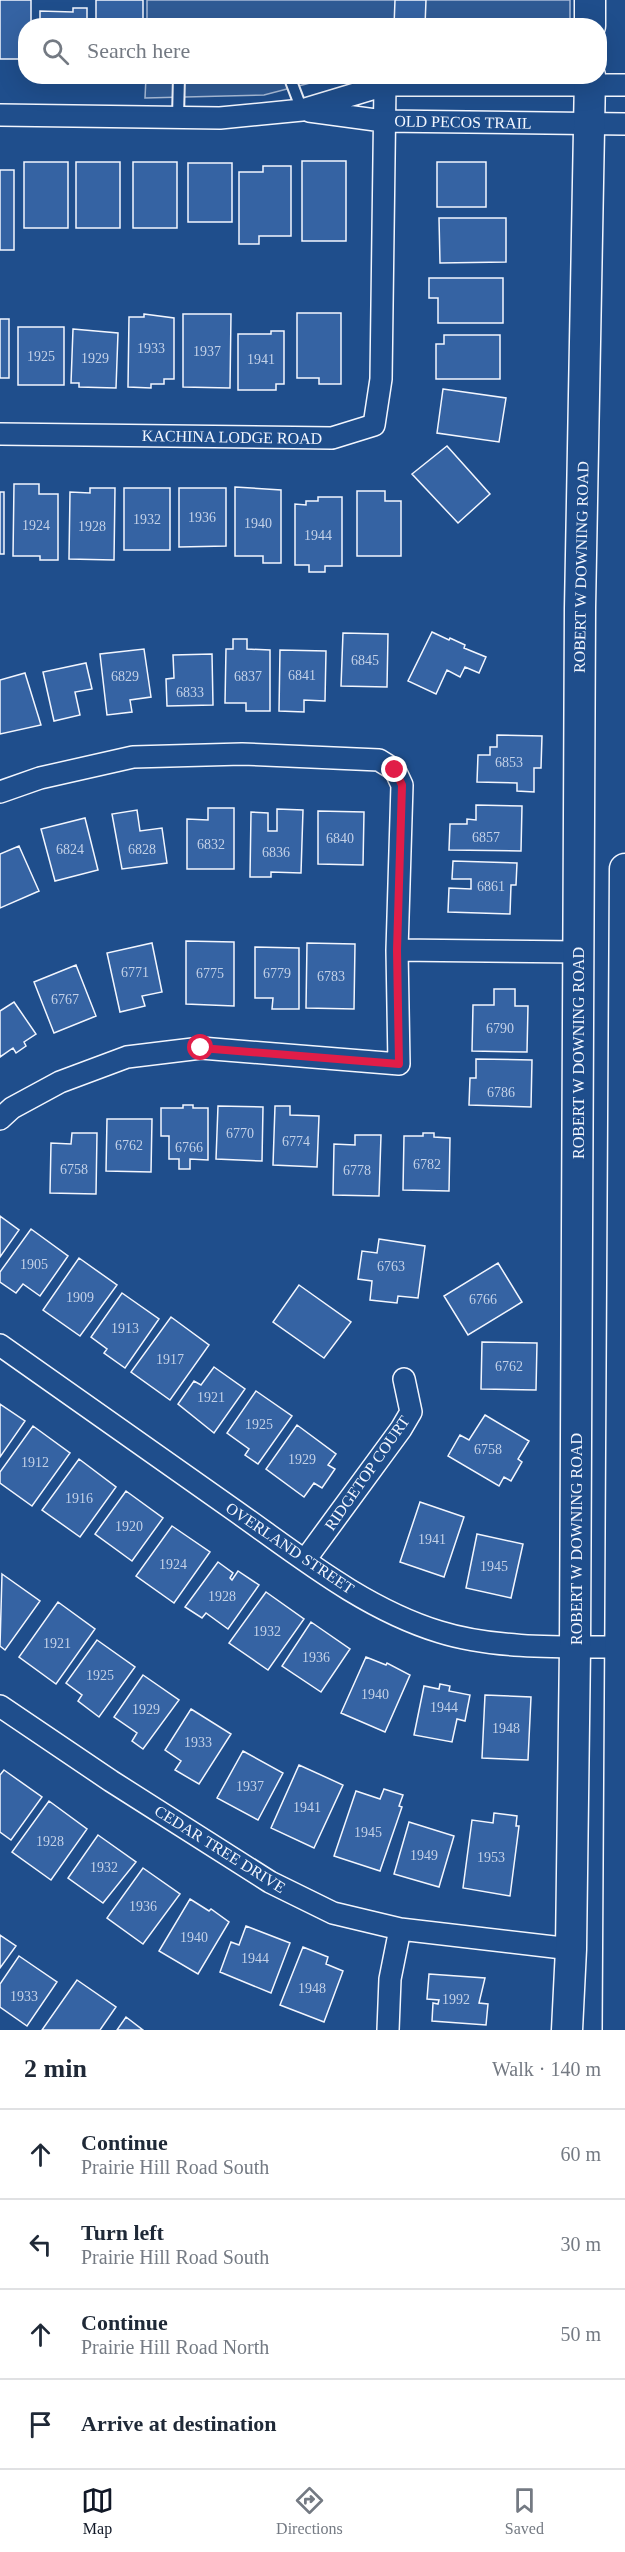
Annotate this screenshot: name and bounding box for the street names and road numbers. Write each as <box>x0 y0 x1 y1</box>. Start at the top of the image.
street label: OLD PECOS TRAIL <box>394 112 532 132</box>
street label: KACHINA LODGE ROAD <box>142 427 322 447</box>
street label: ROBERT W DOWNING ROAD <box>571 461 591 673</box>
street label: ROBERT W DOWNING ROAD <box>570 947 587 1159</box>
street label: RIDGETOP COURT <box>321 1412 413 1533</box>
street label: ROBERT W DOWNING ROAD <box>568 1433 585 1645</box>
street label: OVERLAND STREET <box>223 1499 357 1597</box>
street label: CEDAR TREE DRIVE <box>152 1802 288 1896</box>

